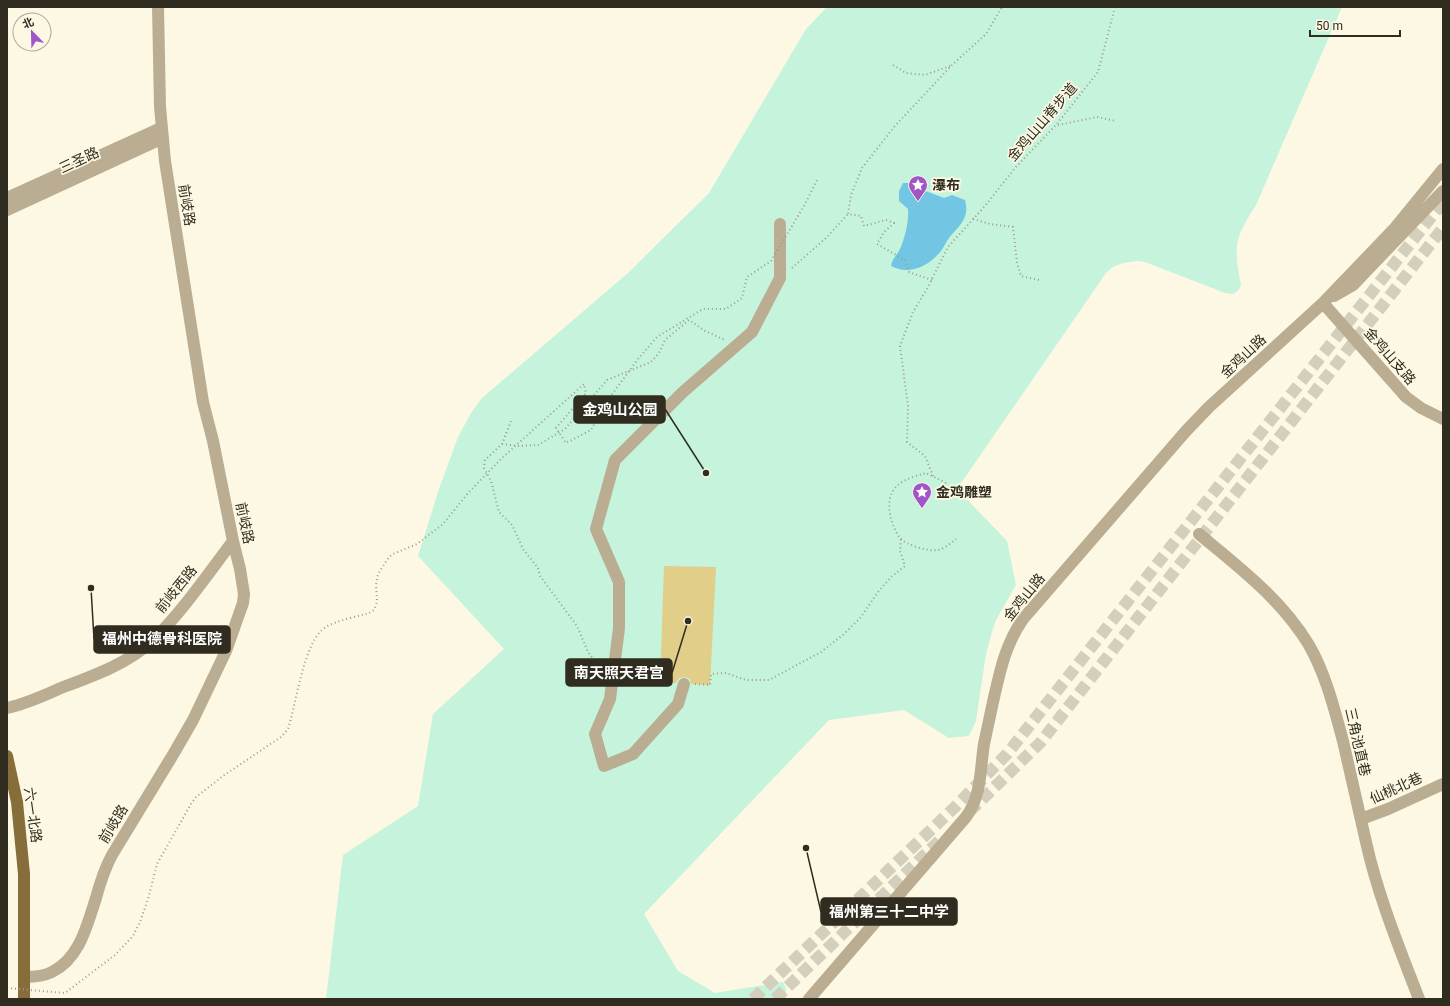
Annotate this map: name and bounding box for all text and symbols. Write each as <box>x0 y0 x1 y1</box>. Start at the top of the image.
north arrow <box>12 12 52 52</box>
scale bar <box>1310 12 1400 38</box>
text: 北 <box>21 15 36 31</box>
text: 50 m <box>1316 19 1343 33</box>
street label: 金鸡山山脊步道 <box>1004 80 1080 164</box>
street label: 三圣路 <box>57 144 101 176</box>
place icon: 瀑布 <box>907 174 929 202</box>
place label: 瀑布 <box>932 177 960 193</box>
street label: 前岐路 <box>176 183 198 227</box>
street label: 金鸡山支路 <box>1361 324 1419 388</box>
street label: 金鸡山路 <box>1217 331 1269 381</box>
callout: 金鸡山公园 <box>574 396 665 423</box>
text: 金鸡山公园 <box>582 401 658 419</box>
place icon: 金鸡雕塑 <box>911 481 933 509</box>
place label: 金鸡雕塑 <box>936 484 992 500</box>
street label: 前岐路 <box>233 501 257 545</box>
street label: 前岐西路 <box>152 562 200 616</box>
street label: 金鸡山路 <box>1000 570 1048 624</box>
callout: 福州中德骨科医院 <box>94 626 230 653</box>
text: 福州中德骨科医院 <box>102 630 222 648</box>
callout: 南天照天君宫 <box>566 659 672 686</box>
text: 南天照天君宫 <box>574 664 664 682</box>
street label: 三角池直巷 <box>1342 706 1374 778</box>
street label: 仙桃北巷 <box>1367 769 1425 807</box>
street label: 六一北路 <box>21 786 45 844</box>
street label: 前岐路 <box>95 802 131 846</box>
callout: 福州第三十二中学 <box>821 898 957 925</box>
text: 福州第三十二中学 <box>829 903 949 921</box>

